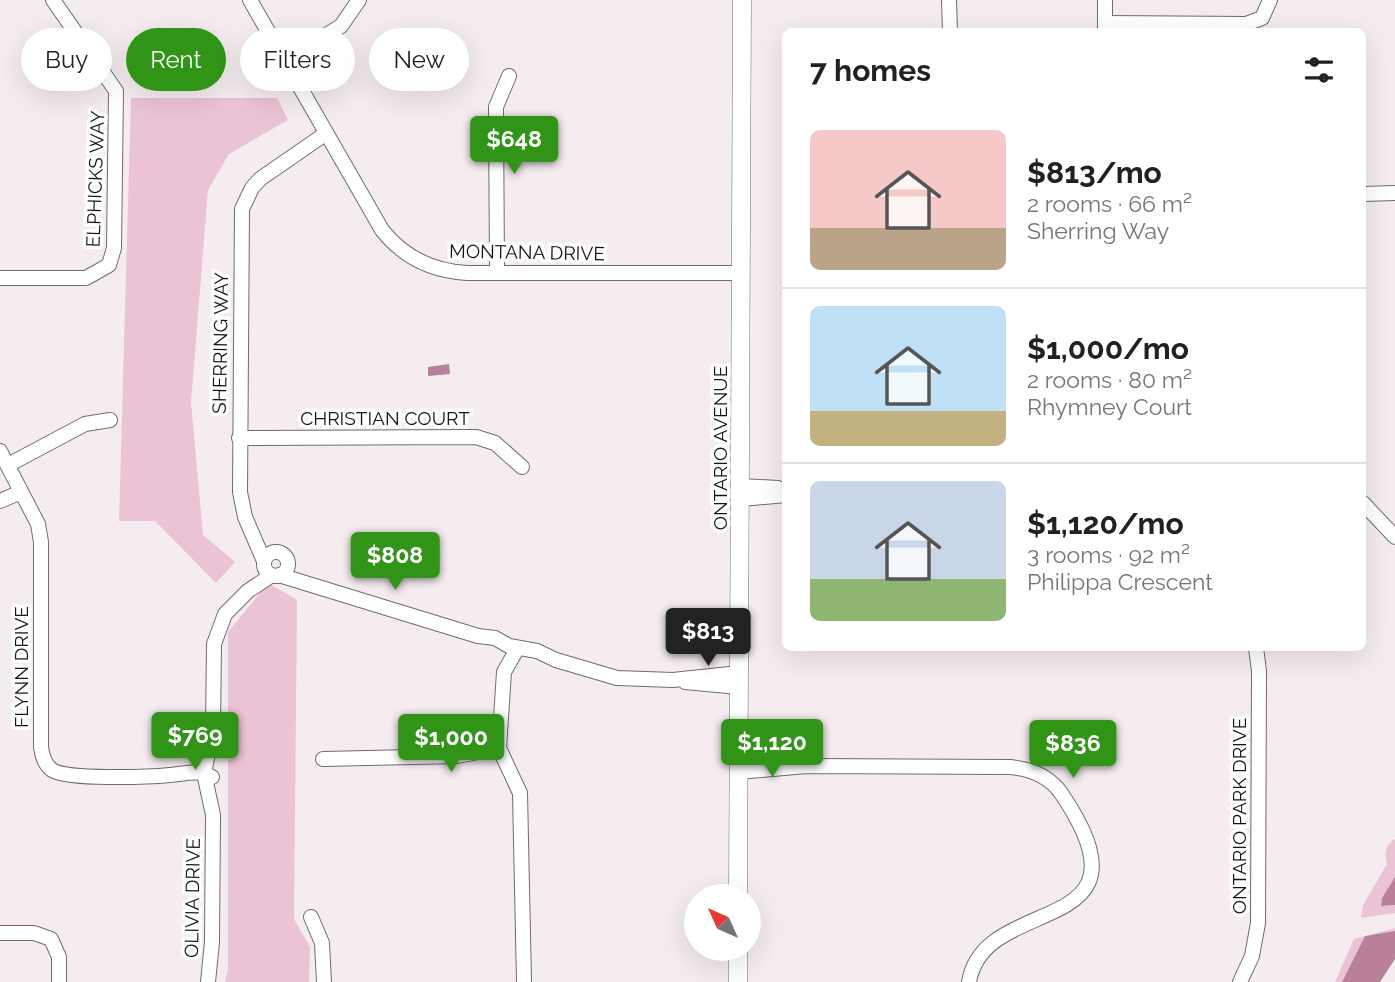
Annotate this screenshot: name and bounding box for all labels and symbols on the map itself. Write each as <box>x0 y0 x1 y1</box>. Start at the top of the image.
street label: ELPHICKS WAY <box>82 110 108 248</box>
pin: $648 <box>473 116 555 176</box>
street label: MONTANA DRIVE <box>449 240 605 264</box>
street label: SHERRING WAY <box>208 271 232 414</box>
street label: ONTARIO AVENUE <box>709 366 731 530</box>
street label: CHRISTIAN COURT <box>300 407 470 429</box>
pin: $808 <box>354 532 436 592</box>
street label: FLYNN DRIVE <box>10 606 32 728</box>
pin: $813 <box>667 608 749 668</box>
pin: $769 <box>154 712 236 772</box>
pin: $1,000 <box>394 714 508 774</box>
street label: ONTARIO PARK DRIVE <box>1228 718 1250 914</box>
pin: $1,120 <box>715 720 829 779</box>
pin: $836 <box>1032 720 1114 780</box>
street label: OLIVIA DRIVE <box>180 838 204 958</box>
north arrow <box>684 884 761 961</box>

